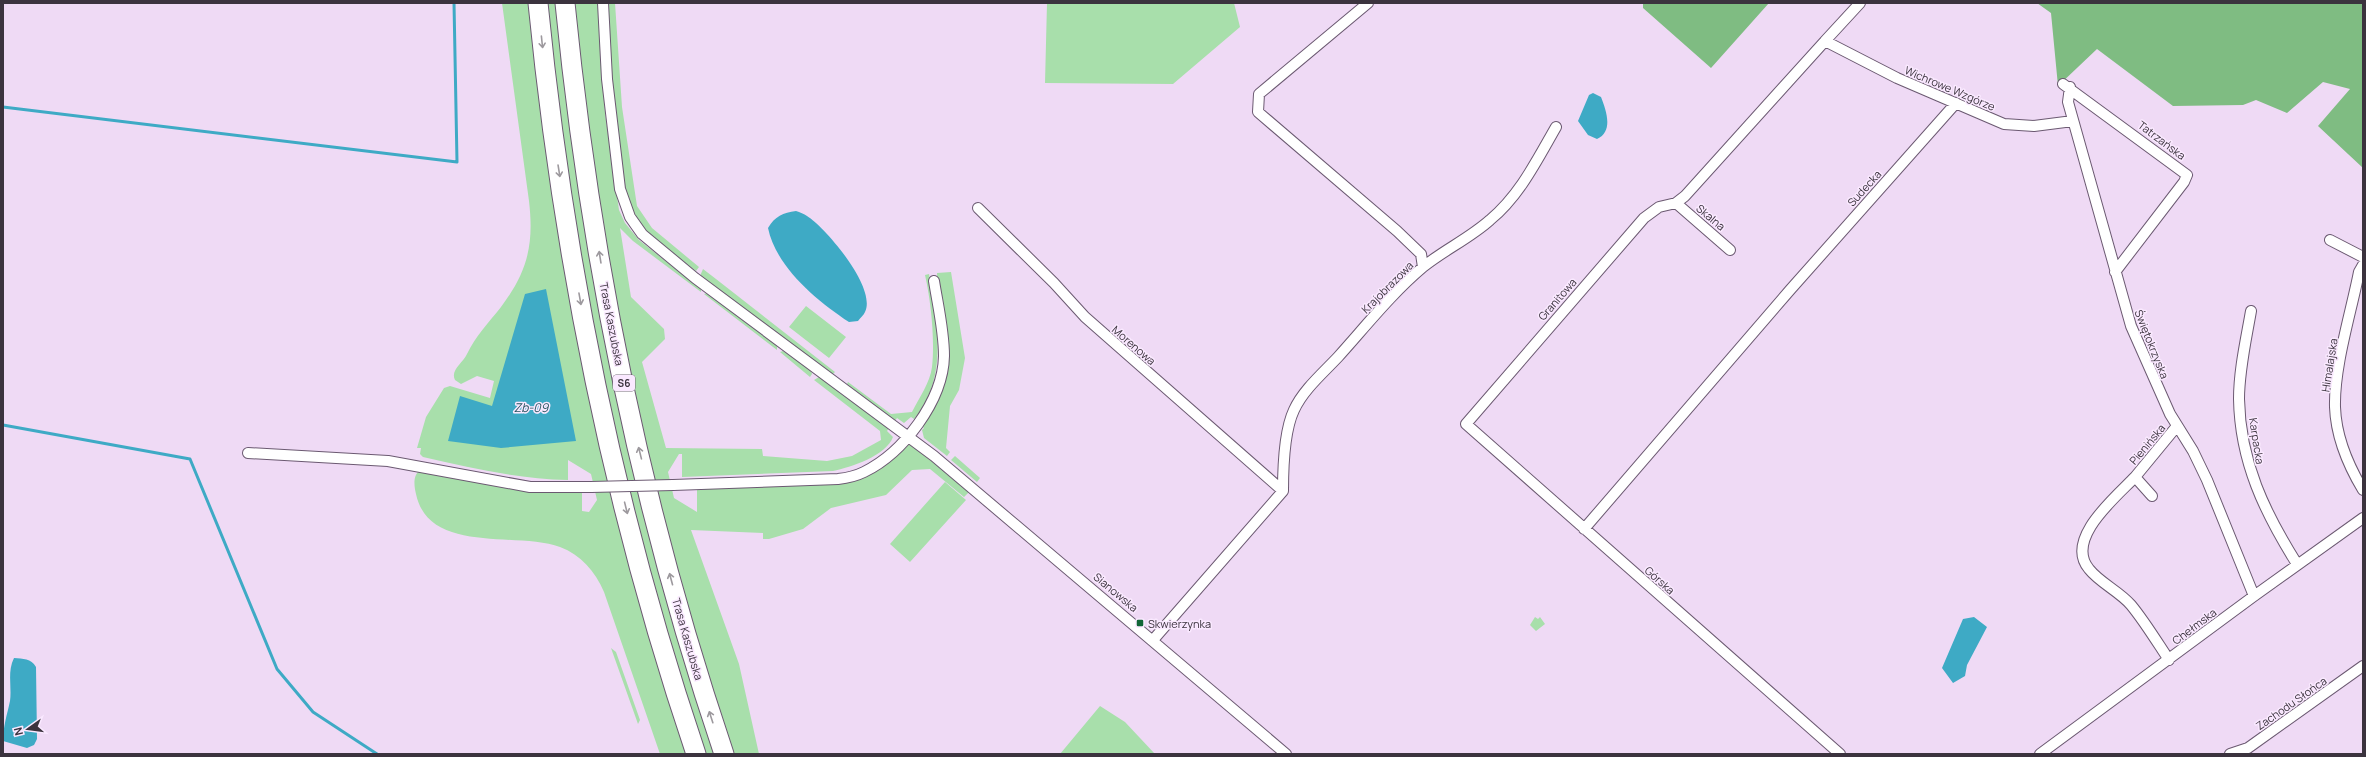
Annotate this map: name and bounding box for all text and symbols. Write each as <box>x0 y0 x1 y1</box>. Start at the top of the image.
one-way arrow <box>539 35 546 48</box>
street label: Wichrowe Wzgórze <box>1902 62 1998 114</box>
street label: Tatrzańska <box>2135 117 2189 163</box>
one-way arrow <box>555 164 563 177</box>
street label: Sudecka <box>1844 167 1884 209</box>
street label: Skalna <box>1693 200 1729 234</box>
one-way arrow <box>596 251 604 264</box>
street label: Krajobrazowa <box>1358 258 1416 316</box>
street label: Granitowa <box>1534 275 1580 323</box>
street label: Trasa Kaszubska <box>597 281 627 367</box>
one-way arrow <box>576 292 584 305</box>
street label: Świętokrzyska <box>2131 307 2173 381</box>
street label: Morenowa <box>1109 322 1159 368</box>
street label: Himalajska <box>2317 337 2341 393</box>
road number: S6 <box>613 375 635 391</box>
water label: Zb-09 <box>514 399 550 416</box>
street label: Karpacka <box>2246 417 2268 465</box>
street label: Pienińska <box>2126 421 2168 467</box>
one-way arrow <box>635 446 643 459</box>
one-way arrow <box>622 501 630 514</box>
street label: Górska <box>1642 563 1678 597</box>
street label: Sianowska <box>1091 569 1141 615</box>
one-way arrow <box>667 572 674 585</box>
street label: Trasa Kaszubska <box>669 596 707 682</box>
street label: Chełmska <box>2169 604 2219 648</box>
place label: Skwierzynka <box>1148 616 1211 631</box>
marker: Skwierzynka <box>1135 618 1145 628</box>
street label: Zachodu Słońca <box>2253 673 2329 733</box>
north arrow <box>8 709 48 749</box>
one-way arrow <box>707 711 715 723</box>
text: N <box>10 726 26 737</box>

